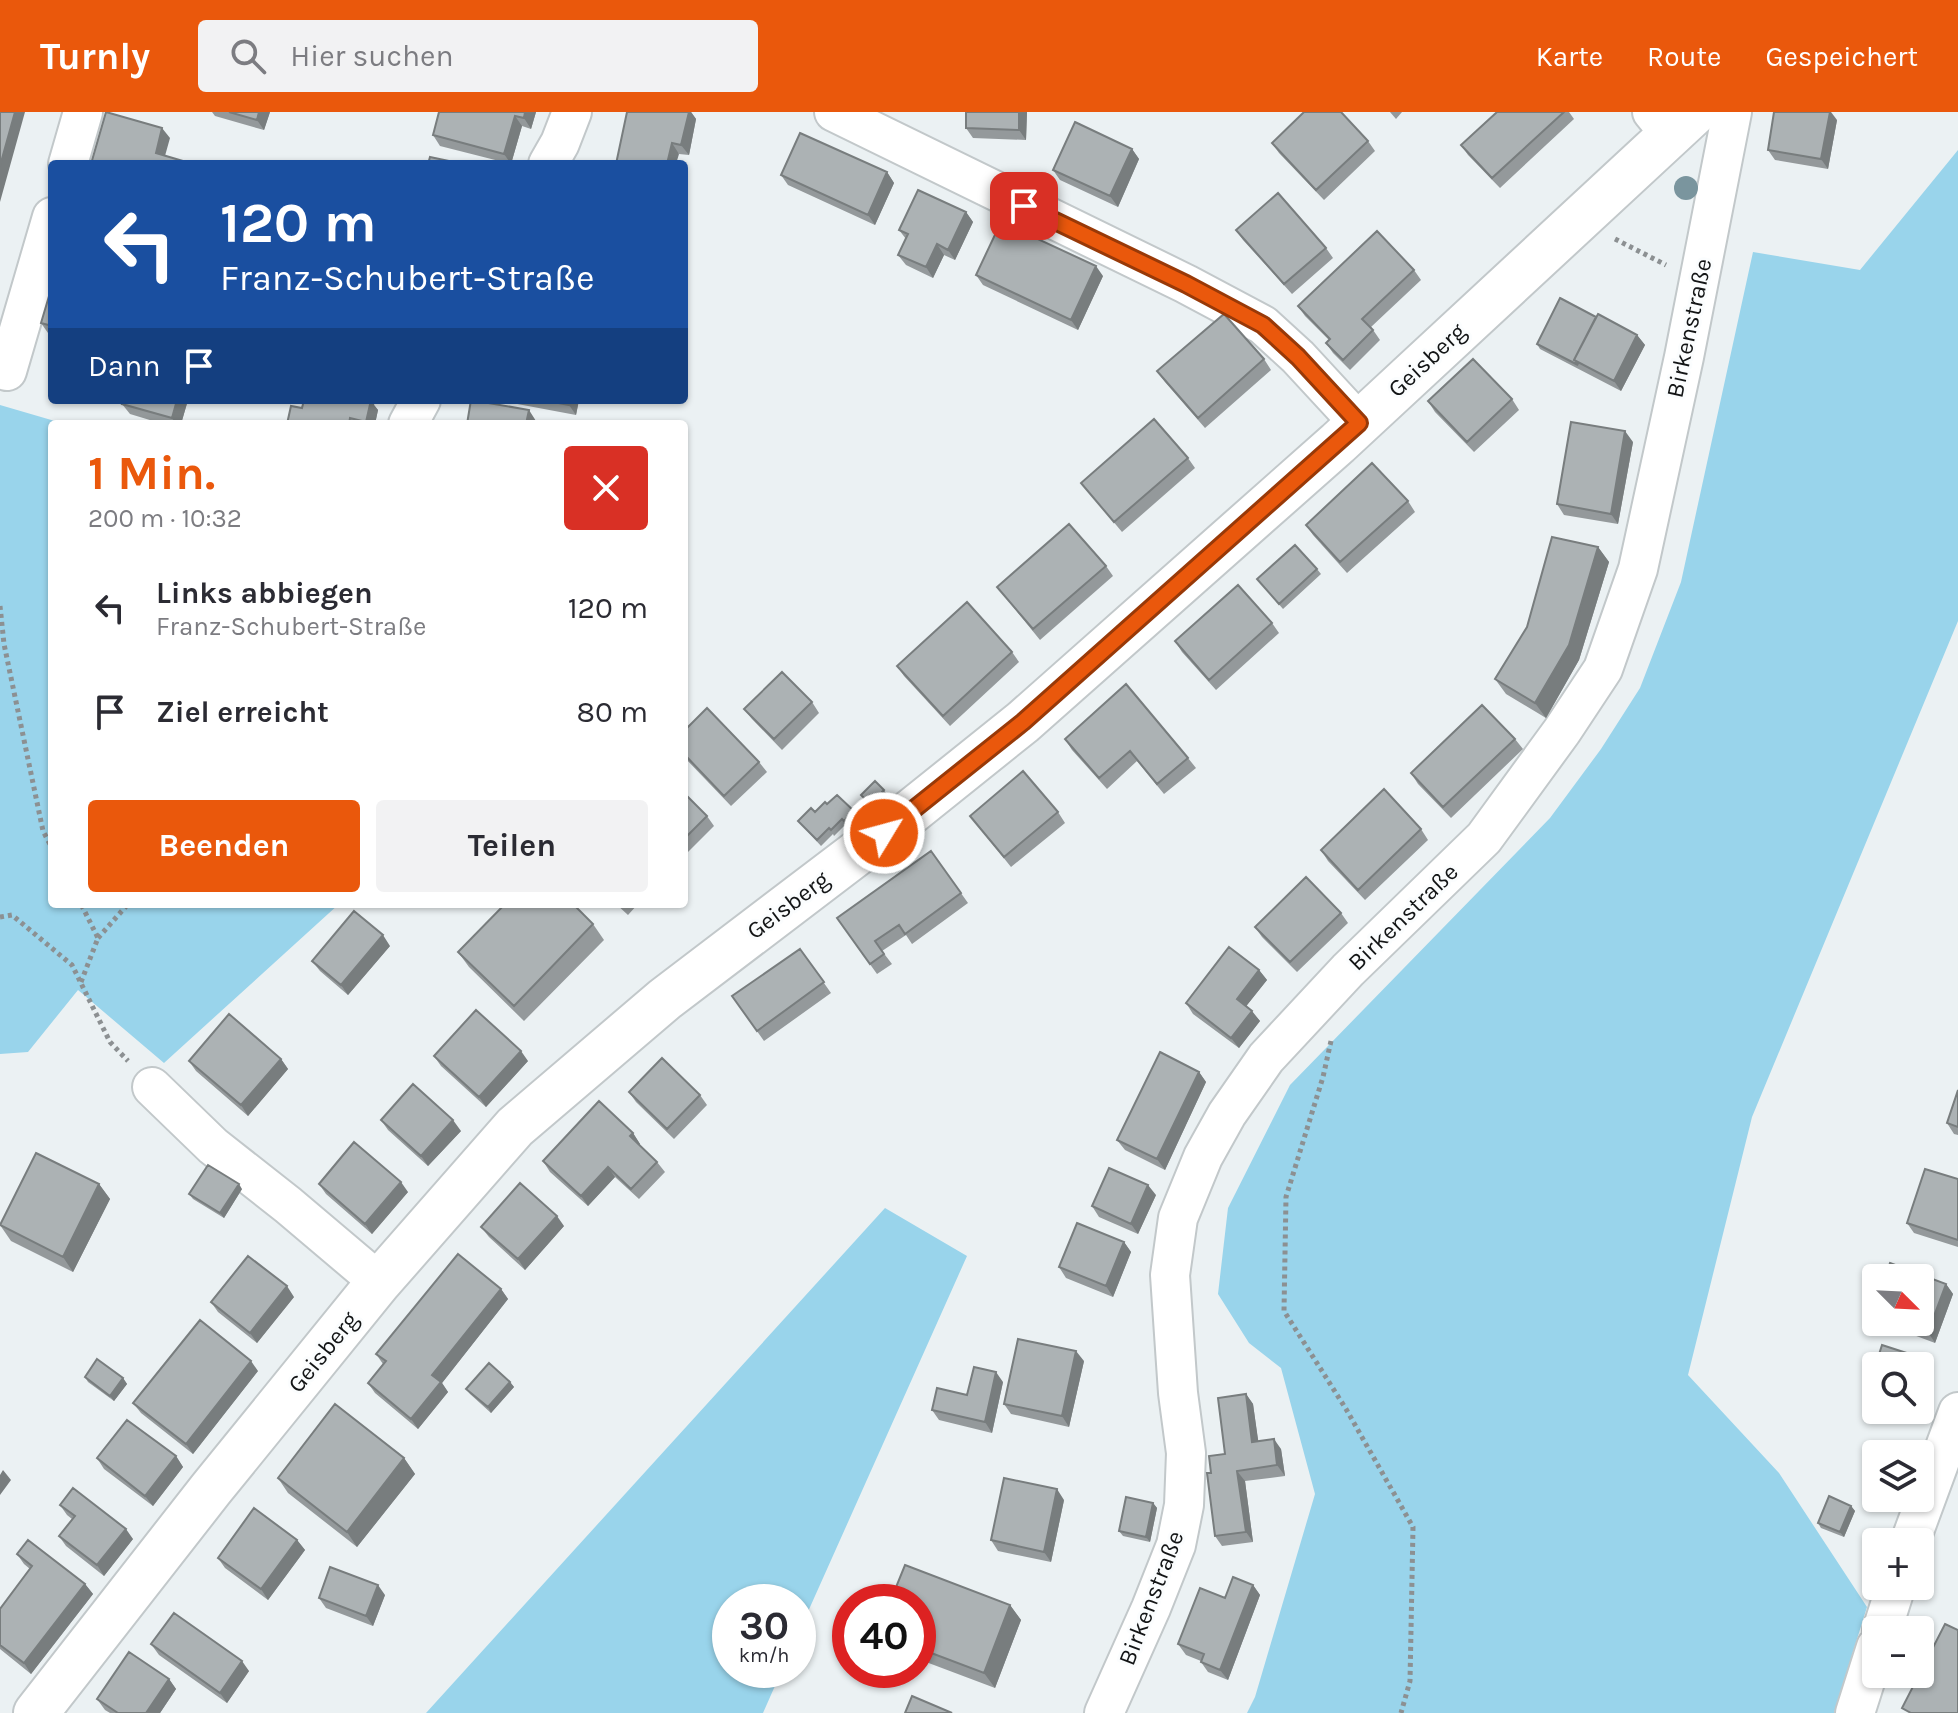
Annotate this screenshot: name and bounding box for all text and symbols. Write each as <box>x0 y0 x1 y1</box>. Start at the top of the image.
search box <box>198 20 758 92</box>
text: Turnly <box>40 34 150 79</box>
icon: search <box>226 34 270 78</box>
text: Hier suchen <box>290 38 454 74</box>
text: Karte <box>1536 40 1603 73</box>
text: Route <box>1647 40 1721 73</box>
text: Gespeichert <box>1765 40 1918 73</box>
pin <box>990 172 1058 240</box>
icon: arrive <box>1002 184 1046 228</box>
text: 120 m <box>220 190 377 255</box>
icon: left <box>88 192 192 296</box>
street label: Birkenstraße <box>1661 256 1717 400</box>
text: Franz-Schubert-Straße <box>220 257 595 299</box>
street label: Geisberg <box>1382 317 1472 403</box>
icon: arrive <box>177 344 221 388</box>
text: Dann <box>88 348 161 384</box>
text: 1 Min. <box>88 445 215 501</box>
button: close <box>564 446 648 530</box>
text: 200 m · 10:32 <box>88 503 242 534</box>
text: Links abbiegen <box>156 575 373 611</box>
icon: left <box>88 586 132 630</box>
text: 120 m <box>568 590 648 626</box>
text: Franz-Schubert-Straße <box>156 611 426 642</box>
icon: arrive <box>88 690 132 734</box>
text: Ziel erreicht <box>156 694 329 730</box>
text: 80 m <box>577 694 648 730</box>
position arrow <box>842 791 926 875</box>
button: Beenden <box>88 800 360 892</box>
button: Teilen <box>376 800 648 892</box>
street label: Birkenstraße <box>1342 858 1464 976</box>
street label: Geisberg <box>741 865 835 945</box>
north arrow <box>1862 1264 1934 1336</box>
map controls <box>1862 1264 1934 1688</box>
street label: Geisberg <box>282 1306 364 1398</box>
button: search <box>1862 1352 1934 1424</box>
button: layers <box>1862 1440 1934 1512</box>
street label: Birkenstraße <box>1113 1527 1189 1669</box>
button: + <box>1862 1528 1934 1600</box>
speed limit sign: 40 <box>832 1584 936 1688</box>
text: 30 <box>739 1602 789 1649</box>
button: − <box>1862 1616 1934 1688</box>
text: km/h <box>739 1644 789 1667</box>

